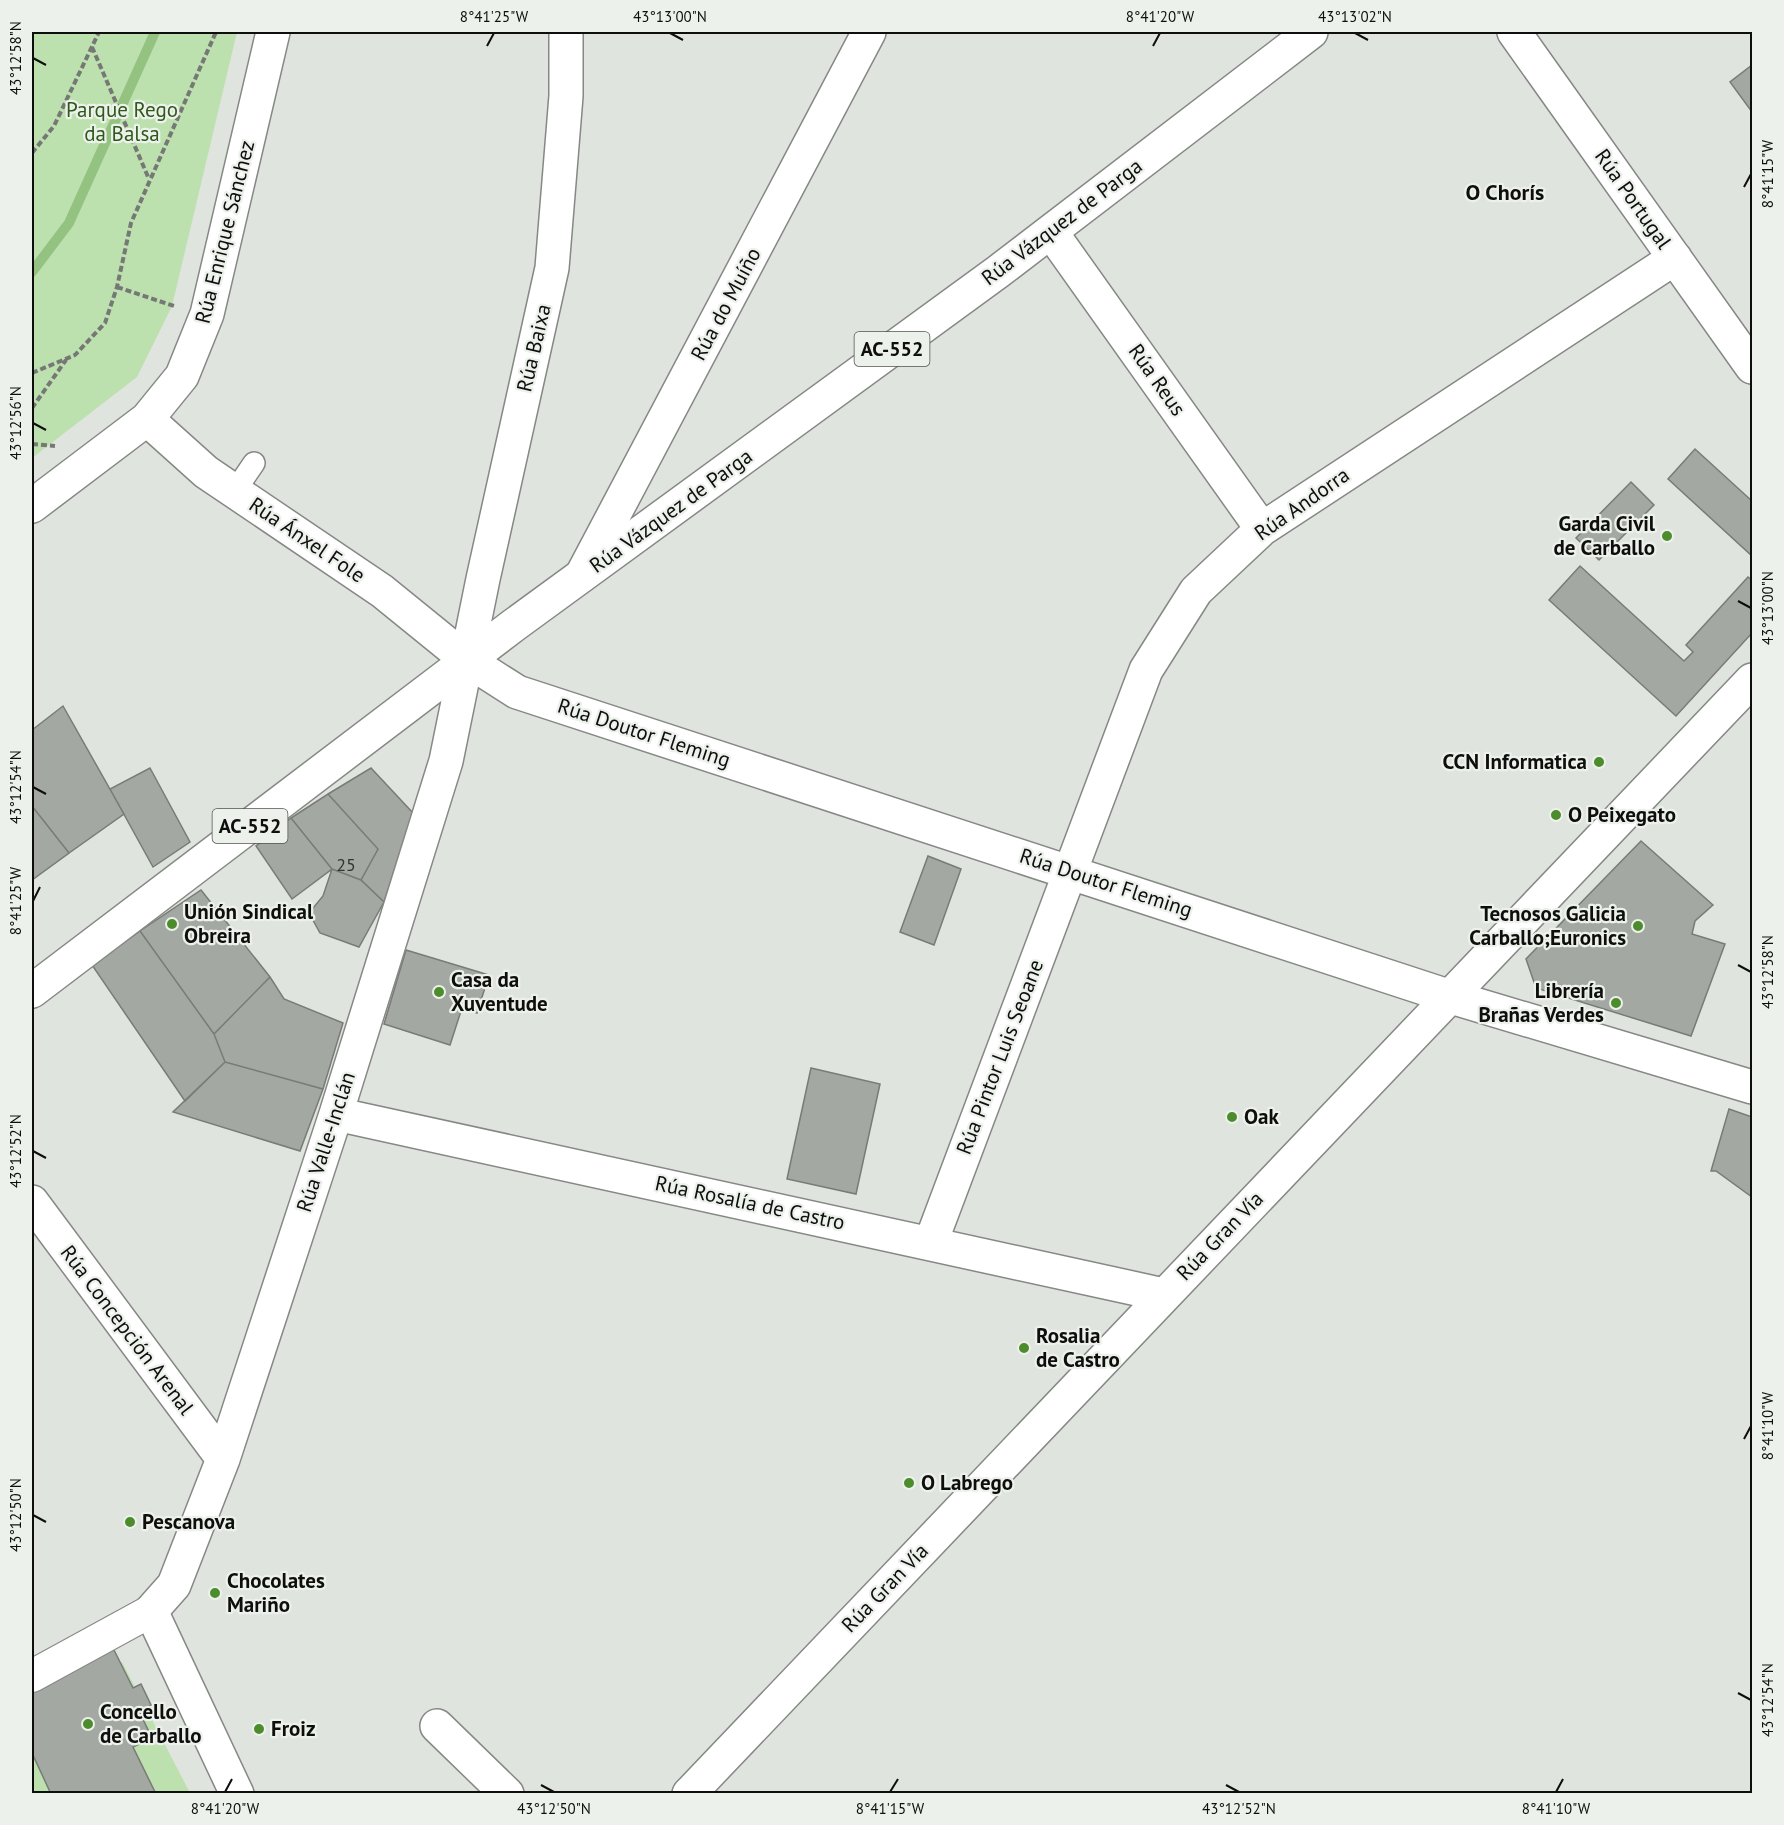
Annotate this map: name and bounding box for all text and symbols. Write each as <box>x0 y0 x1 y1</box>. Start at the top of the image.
text: 8°41'25"W <box>460 7 529 26</box>
text: 43°13'00"N <box>633 7 707 26</box>
text: 8°41'20"W <box>1126 7 1195 26</box>
text: 43°13'02"N <box>1318 7 1392 26</box>
text: 43°12'58"N <box>6 21 25 95</box>
park label: Parque Rego da Balsa <box>66 96 178 147</box>
street label: Rúa Enrique Sánchez <box>189 137 260 326</box>
text: 8°41'15"W <box>1758 139 1777 208</box>
street label: Rúa Portugal <box>1589 143 1678 254</box>
street label: Rúa Vázquez de Parga <box>976 152 1148 291</box>
district label: O Chorís <box>1466 178 1544 206</box>
street label: Rúa do Muíño <box>685 243 767 365</box>
street label: Rúa Baixa <box>510 301 557 394</box>
road number: AC-552 <box>854 332 930 366</box>
street label: Rúa Reus <box>1123 338 1192 421</box>
text: 43°12'56"N <box>6 386 25 460</box>
street label: Rúa Vázquez de Parga <box>584 442 757 579</box>
street label: Rúa Andorra <box>1249 461 1355 546</box>
street label: Rúa Ánxel Fole <box>244 491 371 588</box>
place label: Garda Civil de Carballo <box>1553 510 1656 561</box>
marker: Garda Civil de Carballo <box>1660 529 1674 543</box>
text: 43°13'00"N <box>1758 571 1777 645</box>
street label: Rúa Doutor Fleming <box>554 692 734 773</box>
place label: CCN Informatica <box>1443 748 1587 775</box>
text: 43°12'54"N <box>6 750 25 824</box>
marker: CCN Informatica <box>1592 755 1606 769</box>
place label: O Peixegato <box>1568 801 1676 828</box>
marker: O Peixegato <box>1549 808 1563 822</box>
road number: AC-552 <box>212 809 288 843</box>
street label: Rúa Doutor Fleming <box>1016 842 1196 923</box>
house number: 25 <box>336 853 356 876</box>
text: 8°41'25"W <box>6 866 25 935</box>
place label: Unión Sindical Obreira <box>184 898 314 949</box>
place label: Tecnosos Galicia Carballo;Euronics <box>1469 900 1626 951</box>
marker: Unión Sindical Obreira <box>165 917 179 931</box>
marker: Tecnosos Galicia Carballo;Euronics <box>1631 919 1645 933</box>
text: 43°12'58"N <box>1758 935 1777 1009</box>
street label: Rúa Pintor Luis Seoane <box>950 956 1049 1158</box>
place label: Casa da Xuventude <box>451 966 548 1017</box>
place label: Librería Brañas Verdes <box>1478 977 1604 1028</box>
marker: Casa da Xuventude <box>432 985 446 999</box>
marker: Librería Brañas Verdes <box>1609 996 1623 1010</box>
street label: Rúa Valle-Inclán <box>290 1068 361 1215</box>
place label: Oak <box>1244 1103 1279 1130</box>
marker: Oak <box>1225 1110 1239 1124</box>
text: 43°12'52"N <box>6 1114 25 1188</box>
street label: Rúa Rosalía de Castro <box>653 1169 847 1236</box>
street label: Rúa Gran Vía <box>1171 1185 1269 1286</box>
street label: Rúa Concepción Arenal <box>55 1239 200 1420</box>
place label: Rosalia de Castro <box>1036 1322 1120 1373</box>
marker: Rosalia de Castro <box>1017 1341 1031 1355</box>
text: 8°41'10"W <box>1758 1391 1777 1460</box>
place label: O Labrego <box>921 1469 1013 1496</box>
marker: O Labrego <box>902 1476 916 1490</box>
text: 43°12'50"N <box>6 1478 25 1552</box>
place label: Pescanova <box>142 1508 235 1535</box>
marker: Pescanova <box>123 1515 137 1529</box>
street label: Rúa Gran Vía <box>836 1537 934 1638</box>
place label: Chocolates Mariño <box>227 1567 325 1618</box>
marker: Chocolates Mariño <box>208 1586 222 1600</box>
text: 43°12'54"N <box>1758 1663 1777 1737</box>
place label: Concello de Carballo <box>100 1698 202 1749</box>
place label: Froiz <box>271 1715 316 1742</box>
marker: Concello de Carballo <box>81 1717 95 1731</box>
marker: Froiz <box>252 1722 266 1736</box>
text: 8°41'20"W <box>191 1799 260 1818</box>
text: 43°12'50"N <box>517 1799 591 1818</box>
text: 8°41'15"W <box>856 1799 925 1818</box>
text: 43°12'52"N <box>1202 1799 1276 1818</box>
text: 8°41'10"W <box>1522 1799 1591 1818</box>

